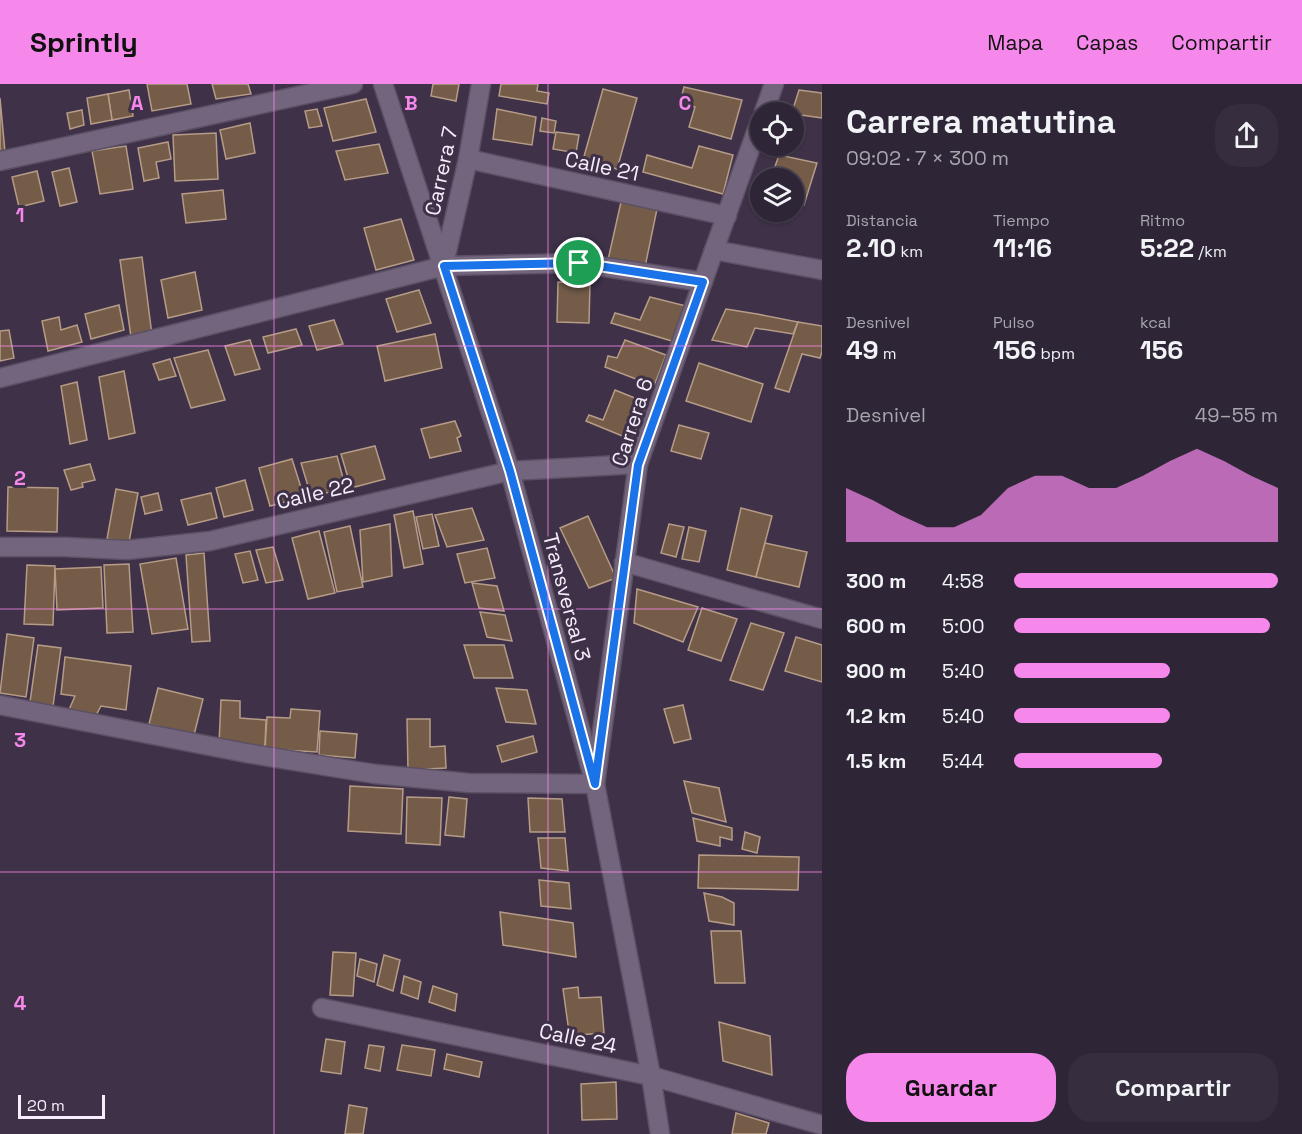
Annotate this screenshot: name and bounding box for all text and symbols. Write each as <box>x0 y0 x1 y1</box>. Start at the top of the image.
text: Sprintly <box>30 24 138 60</box>
text: Mapa <box>987 29 1043 56</box>
text: Capas <box>1076 29 1138 56</box>
text: Compartir <box>1171 29 1272 56</box>
text: A <box>131 90 144 116</box>
text: B <box>404 90 418 116</box>
text: C <box>679 90 692 116</box>
text: Carrera matutina <box>846 101 1116 143</box>
map controls <box>750 102 804 222</box>
button: locate <box>750 102 804 156</box>
button: share <box>1215 104 1278 167</box>
street label: Carrera 7 <box>418 124 464 218</box>
street label: Calle 21 <box>562 145 642 187</box>
text: 09:02 · 7 × 300 m <box>846 145 1009 171</box>
button: layers <box>750 168 804 222</box>
text: 1 <box>15 202 25 228</box>
text: Distancia <box>846 210 918 231</box>
text: Tiempo <box>993 210 1050 231</box>
text: Ritmo <box>1140 210 1185 231</box>
text: 2.10 <box>846 231 896 265</box>
text: 11:16 <box>993 231 1052 265</box>
text: 5:22 <box>1140 231 1194 265</box>
pin <box>553 237 604 288</box>
text: km <box>896 241 923 262</box>
text: /km <box>1194 241 1227 262</box>
icon: arrive <box>562 246 595 279</box>
text: Desnivel <box>846 312 910 333</box>
text: Pulso <box>993 312 1035 333</box>
text: kcal <box>1140 312 1171 333</box>
text: 49 <box>846 333 879 367</box>
text: 156 <box>993 333 1036 367</box>
text: 156 <box>1140 333 1183 367</box>
text: m <box>879 343 896 364</box>
text: bpm <box>1036 343 1075 364</box>
street label: Carrera 6 <box>605 374 659 470</box>
text: Desnivel <box>846 402 926 428</box>
text: 49–55 m <box>1195 402 1278 428</box>
text: 2 <box>14 465 26 491</box>
street label: Calle 22 <box>273 471 357 515</box>
street label: Transversal 3 <box>537 530 597 664</box>
text: 300 m <box>846 568 906 594</box>
text: 4:58 <box>942 568 984 594</box>
text: 600 m <box>846 613 906 639</box>
text: 5:00 <box>942 613 985 639</box>
text: 900 m <box>846 658 906 684</box>
text: 5:40 <box>942 658 984 684</box>
text: 1.2 km <box>846 703 906 729</box>
text: 5:40 <box>942 703 984 729</box>
text: 3 <box>14 727 26 753</box>
text: 1.5 km <box>846 748 906 774</box>
text: 5:44 <box>942 748 984 774</box>
text: 4 <box>14 990 27 1016</box>
street label: Calle 24 <box>537 1017 619 1059</box>
button: Guardar <box>846 1053 1056 1122</box>
button: Compartir <box>1068 1053 1278 1122</box>
scale bar <box>18 1092 105 1120</box>
text: 20 m <box>27 1095 65 1116</box>

